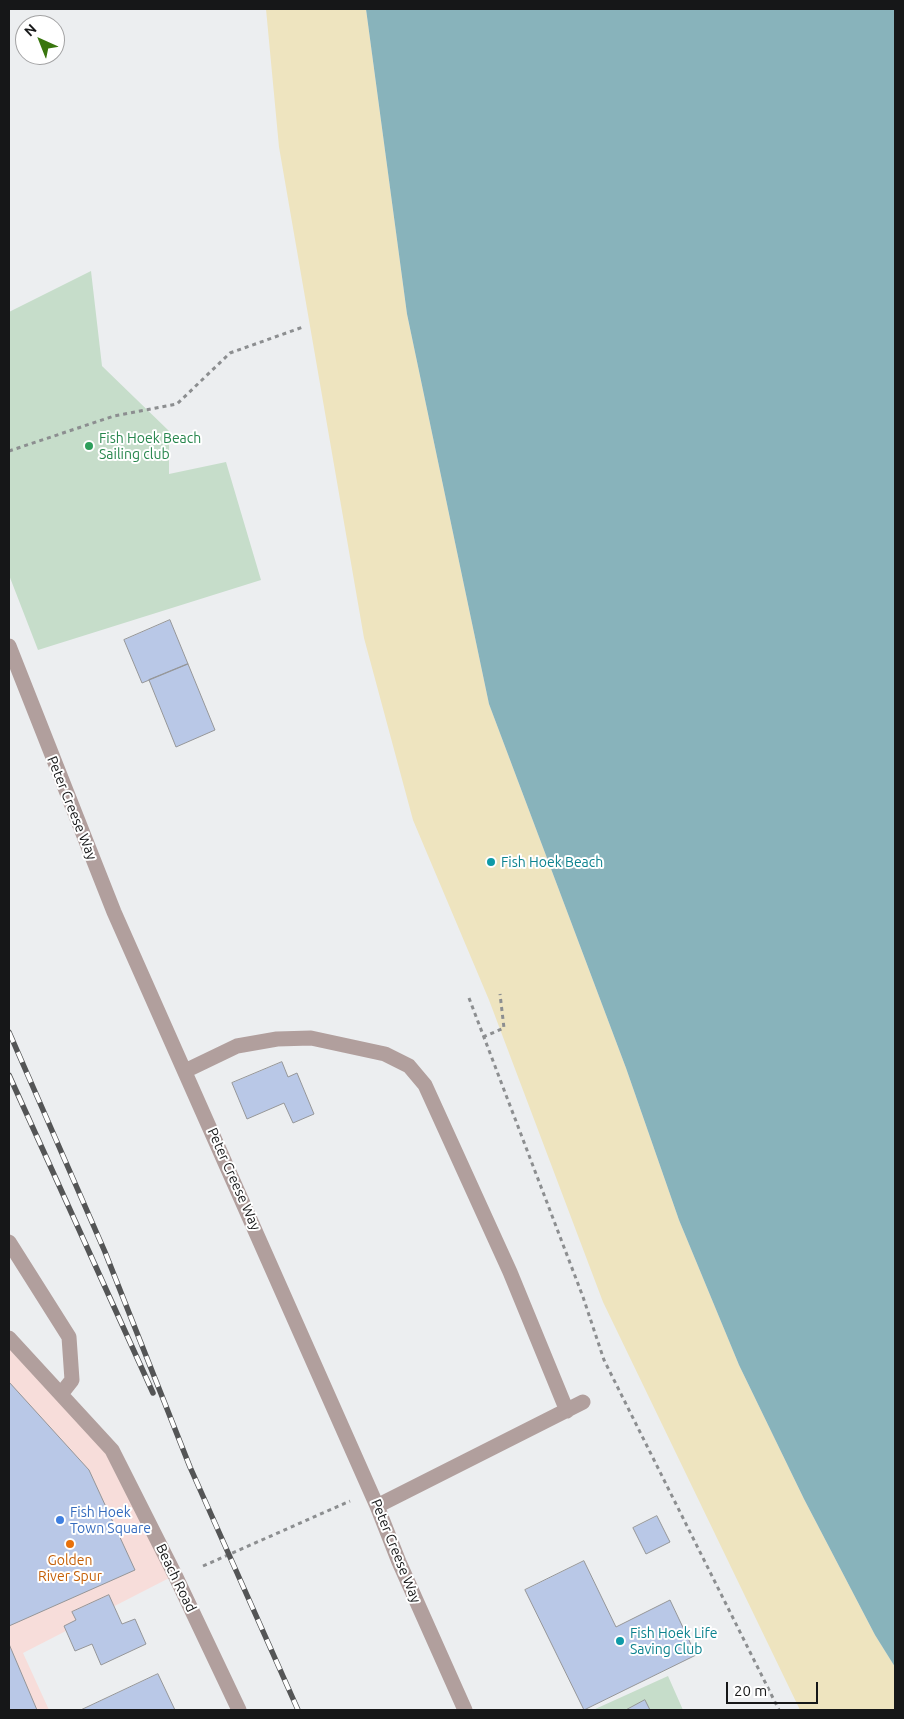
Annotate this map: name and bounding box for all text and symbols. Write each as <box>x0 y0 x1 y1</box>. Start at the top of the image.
north arrow <box>15 15 65 65</box>
text: N <box>21 21 40 39</box>
place label: Fish Hoek Beach Sailing club <box>99 430 201 462</box>
marker: Fish Hoek Beach Sailing club <box>83 440 95 452</box>
street label: Peter Creese Way <box>44 754 100 862</box>
place label: Fish Hoek Beach <box>501 854 603 870</box>
marker: Fish Hoek Beach <box>485 856 497 868</box>
street label: Peter Creese Way <box>204 1125 264 1233</box>
street label: Peter Creese Way <box>368 1497 424 1605</box>
place label: Fish Hoek Town Square <box>70 1504 151 1536</box>
marker: Fish Hoek Town Square <box>54 1514 66 1526</box>
marker: Golden River Spur <box>64 1538 76 1550</box>
street label: Beach Road <box>152 1541 200 1615</box>
place label: Golden River Spur <box>38 1552 102 1584</box>
place label: Fish Hoek Life Saving Club <box>630 1625 718 1658</box>
marker: Fish Hoek Life Saving Club <box>614 1635 626 1647</box>
scale bar <box>729 1672 822 1704</box>
text: 20 m <box>734 1682 767 1699</box>

